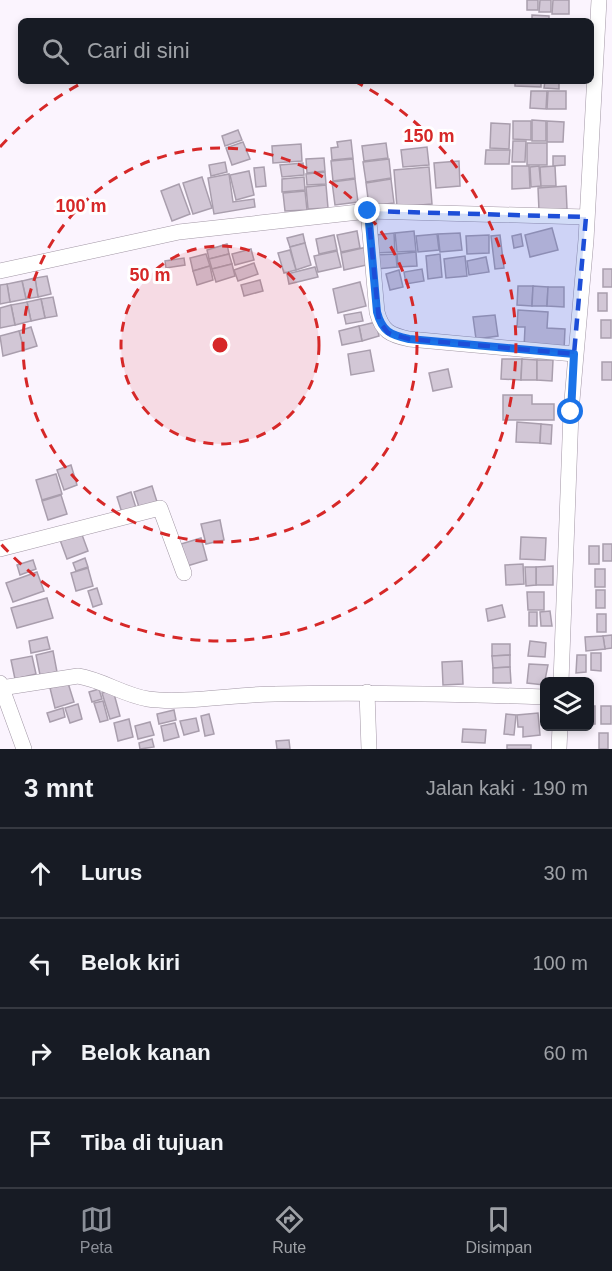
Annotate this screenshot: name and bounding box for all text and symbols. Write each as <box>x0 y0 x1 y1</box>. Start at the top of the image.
search box <box>18 18 594 84</box>
icon: search <box>39 35 72 68</box>
text: Cari di sini <box>87 38 190 63</box>
text: 150 m <box>403 126 455 146</box>
text: 100 m <box>55 196 107 216</box>
route end <box>354 197 380 223</box>
text: 50 m <box>129 265 171 285</box>
centre of rings <box>210 335 230 355</box>
route start <box>557 398 583 424</box>
map controls <box>540 677 594 731</box>
button: layers <box>540 677 594 731</box>
text: 3 mnt <box>24 773 93 803</box>
text: Jalan kaki · 190 m <box>426 777 588 799</box>
icon: ahead <box>24 857 57 890</box>
text: Lurus <box>81 860 142 885</box>
text: 30 m <box>544 862 588 884</box>
icon: left <box>24 947 57 980</box>
text: Belok kiri <box>81 950 180 975</box>
text: 100 m <box>532 952 588 974</box>
icon: right <box>24 1037 57 1070</box>
text: Belok kanan <box>81 1040 211 1065</box>
text: 60 m <box>544 1042 588 1064</box>
icon: arrive <box>24 1127 57 1160</box>
text: Tiba di tujuan <box>81 1130 224 1155</box>
tab: Peta <box>80 1203 113 1257</box>
tab: Rute <box>272 1203 306 1257</box>
tab: Disimpan <box>466 1203 532 1257</box>

